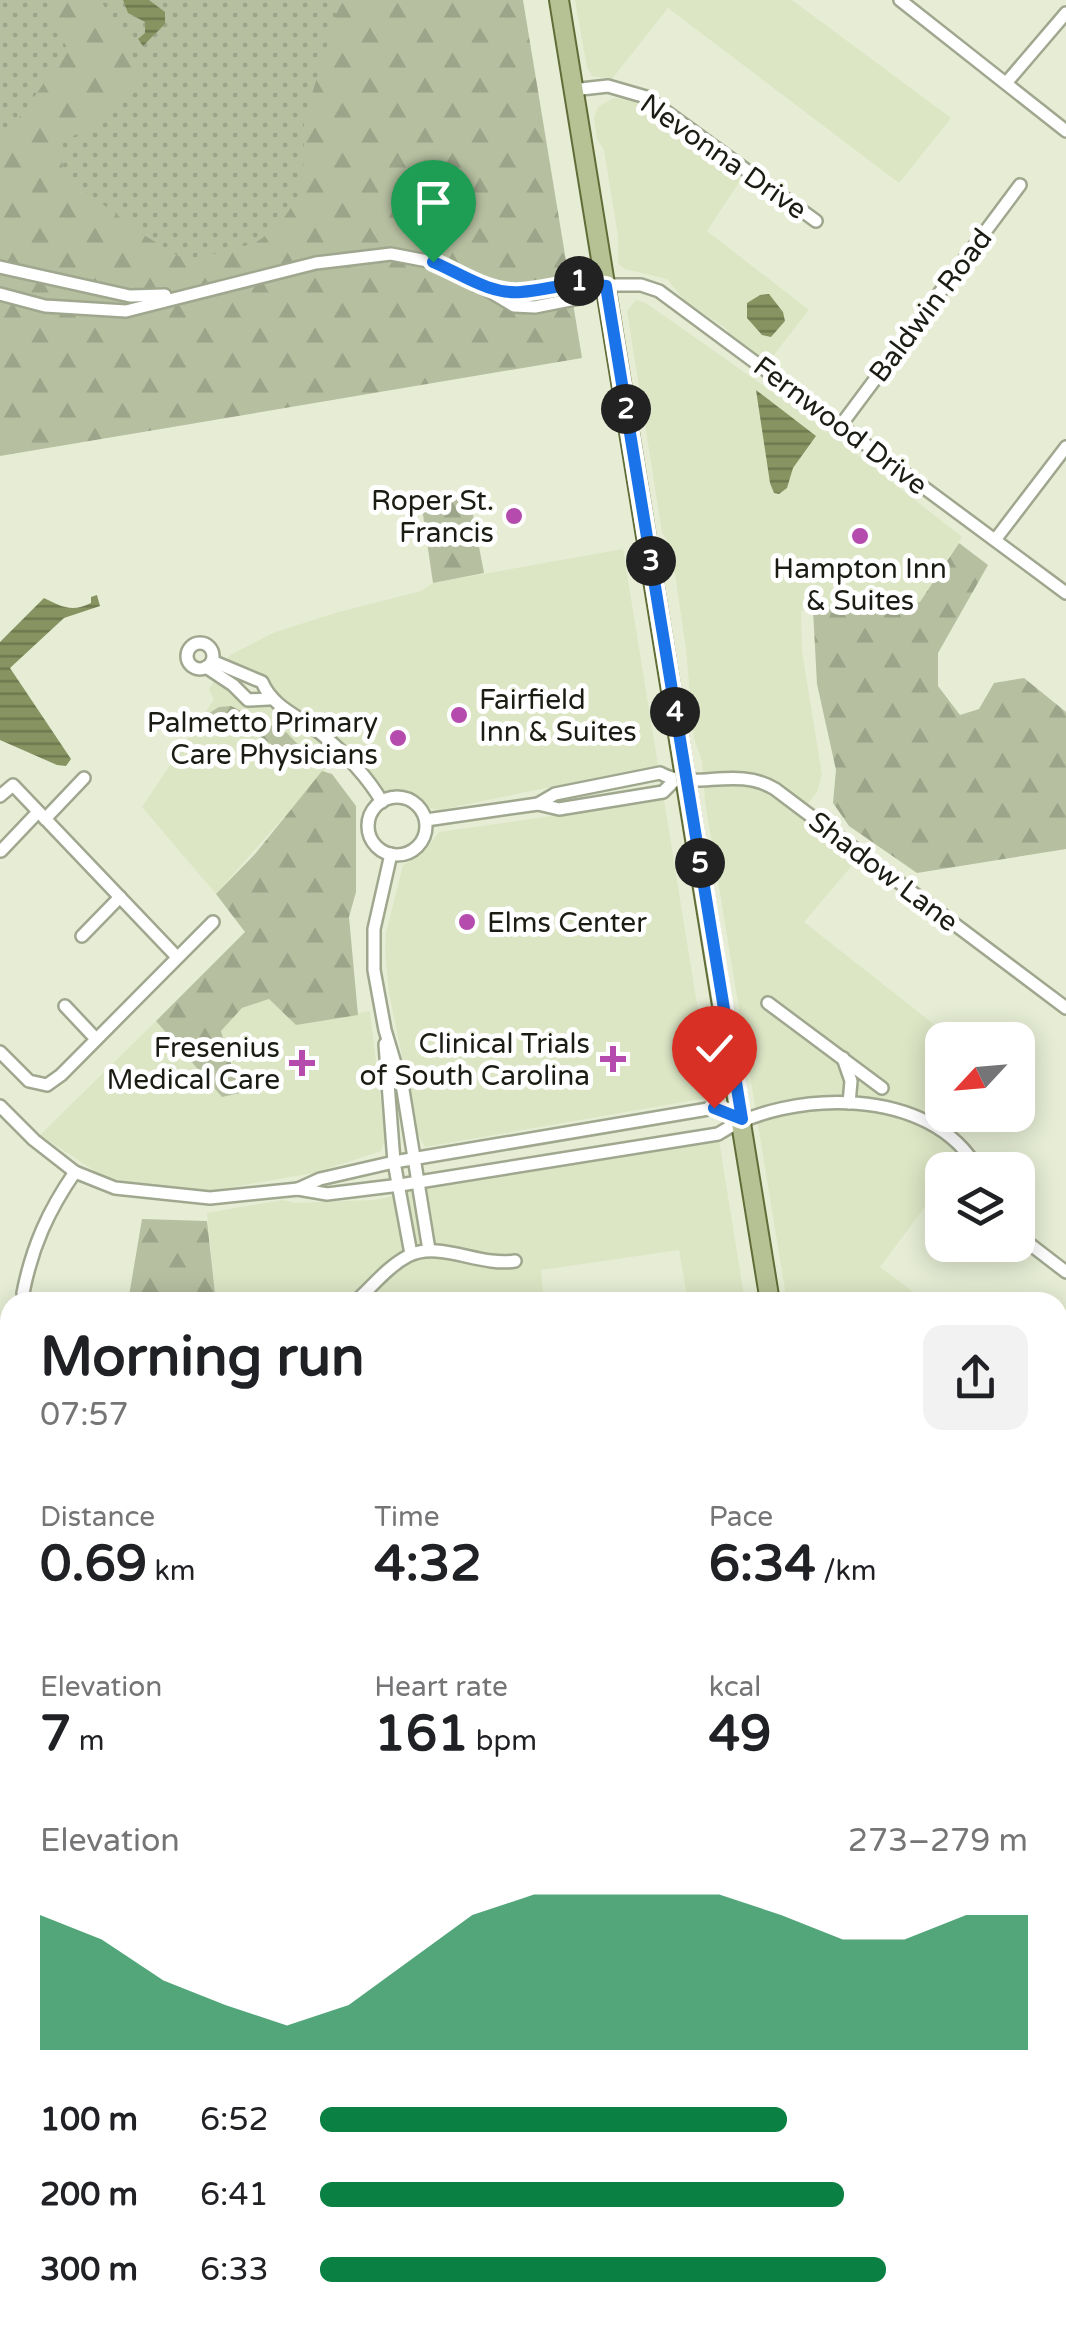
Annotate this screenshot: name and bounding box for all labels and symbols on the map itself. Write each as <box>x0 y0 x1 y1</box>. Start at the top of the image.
street label: Nevonna Drive <box>634 87 813 227</box>
pin <box>391 160 476 263</box>
street label: Baldwin Road <box>862 222 1000 389</box>
pin: 1 <box>554 256 604 306</box>
street label: Fernwood Drive <box>747 349 934 502</box>
pin: 2 <box>601 384 651 434</box>
place label: Roper St. Francis <box>371 484 494 550</box>
marker: Roper St. Francis <box>503 505 525 527</box>
marker: Hampton Inn & Suites <box>849 525 871 547</box>
pin: 3 <box>626 536 676 586</box>
place label: Hampton Inn & Suites <box>773 552 947 618</box>
place label: Fairfield Inn & Suites <box>479 683 637 749</box>
pin: 4 <box>650 687 700 737</box>
marker: Fairfield Inn & Suites <box>448 704 470 726</box>
place label: Palmetto Primary Care Physicians <box>147 706 378 772</box>
marker: Palmetto Primary Care Physicians <box>387 727 409 749</box>
street label: Shadow Lane <box>802 805 965 939</box>
pin: 5 <box>675 838 725 888</box>
place label: Elms Center <box>487 906 647 940</box>
marker: Elms Center <box>456 911 478 933</box>
pin <box>672 1006 757 1109</box>
north arrow <box>925 1022 1035 1132</box>
place label: Clinical Trials of South Carolina <box>360 1027 590 1093</box>
place label: Fresenius Medical Care <box>107 1031 280 1097</box>
marker: Clinical Trials of South Carolina <box>600 1046 626 1072</box>
marker: Fresenius Medical Care <box>289 1050 315 1076</box>

